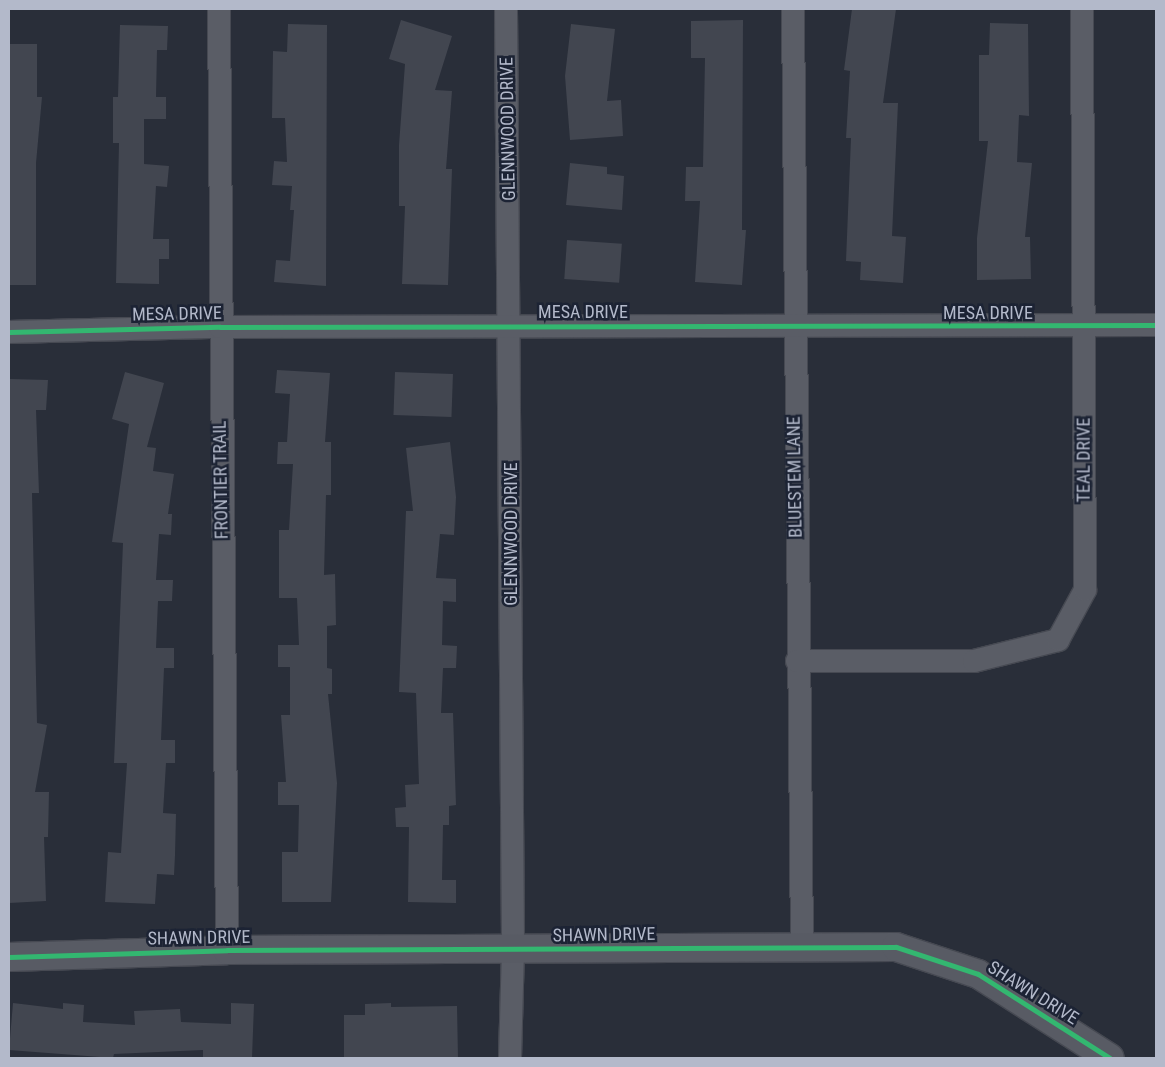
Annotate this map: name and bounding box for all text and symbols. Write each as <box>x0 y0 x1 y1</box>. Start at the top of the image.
street label: GLENNWOOD DRIVE <box>496 57 520 201</box>
street label: MESA DRIVE <box>538 301 628 323</box>
street label: MESA DRIVE <box>132 302 222 326</box>
street label: MESA DRIVE <box>943 302 1033 324</box>
street label: BLUESTEM LANE <box>783 416 807 538</box>
street label: TEAL DRIVE <box>1073 418 1095 502</box>
street label: FRONTIER TRAIL <box>209 420 233 540</box>
street label: GLENNWOOD DRIVE <box>500 462 522 606</box>
street label: SHAWN DRIVE <box>552 923 656 947</box>
street label: SHAWN DRIVE <box>147 926 251 950</box>
street label: SHAWN DRIVE <box>984 957 1082 1029</box>

